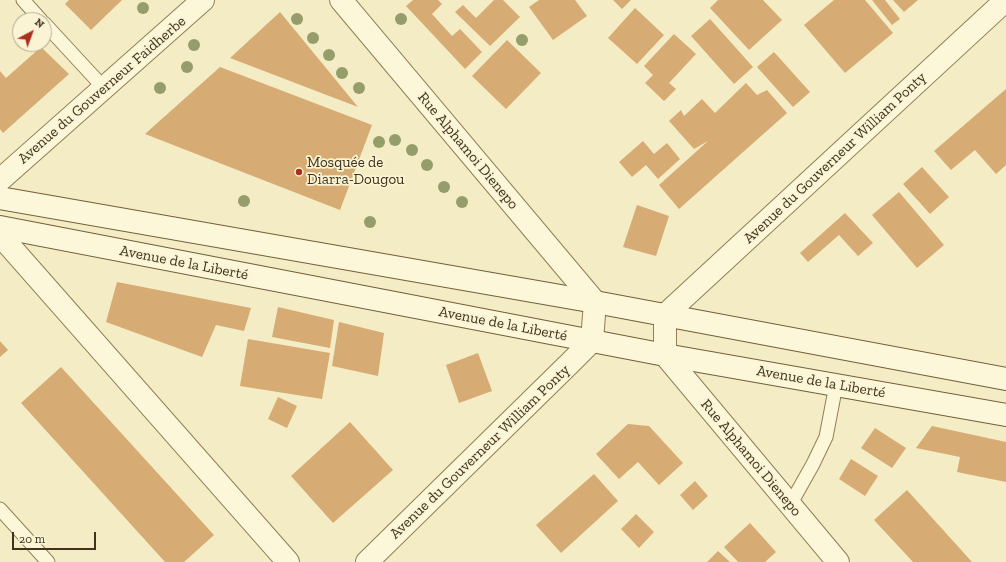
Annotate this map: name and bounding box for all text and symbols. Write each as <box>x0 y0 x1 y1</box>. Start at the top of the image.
north arrow <box>12 12 52 52</box>
street label: Avenue du Gouverneur Faidherbe <box>14 12 190 168</box>
text: N <box>32 16 47 31</box>
street label: Avenue du Gouverneur William Ponty <box>740 68 930 248</box>
street label: Rue Alphamoi Dienepo <box>414 89 522 213</box>
place label: Mosquée de Diarra-Dougou <box>307 154 405 189</box>
marker: Mosquée de Diarra-Dougou <box>294 167 304 177</box>
street label: Avenue de la Liberté <box>118 242 250 284</box>
street label: Avenue de la Liberté <box>437 303 569 345</box>
street label: Avenue du Gouverneur William Ponty <box>386 361 574 543</box>
street label: Avenue de la Liberté <box>755 362 887 402</box>
street label: Rue Alphamoi Dienepo <box>697 396 805 520</box>
scale bar <box>14 524 98 550</box>
text: 20 m <box>19 532 45 546</box>

